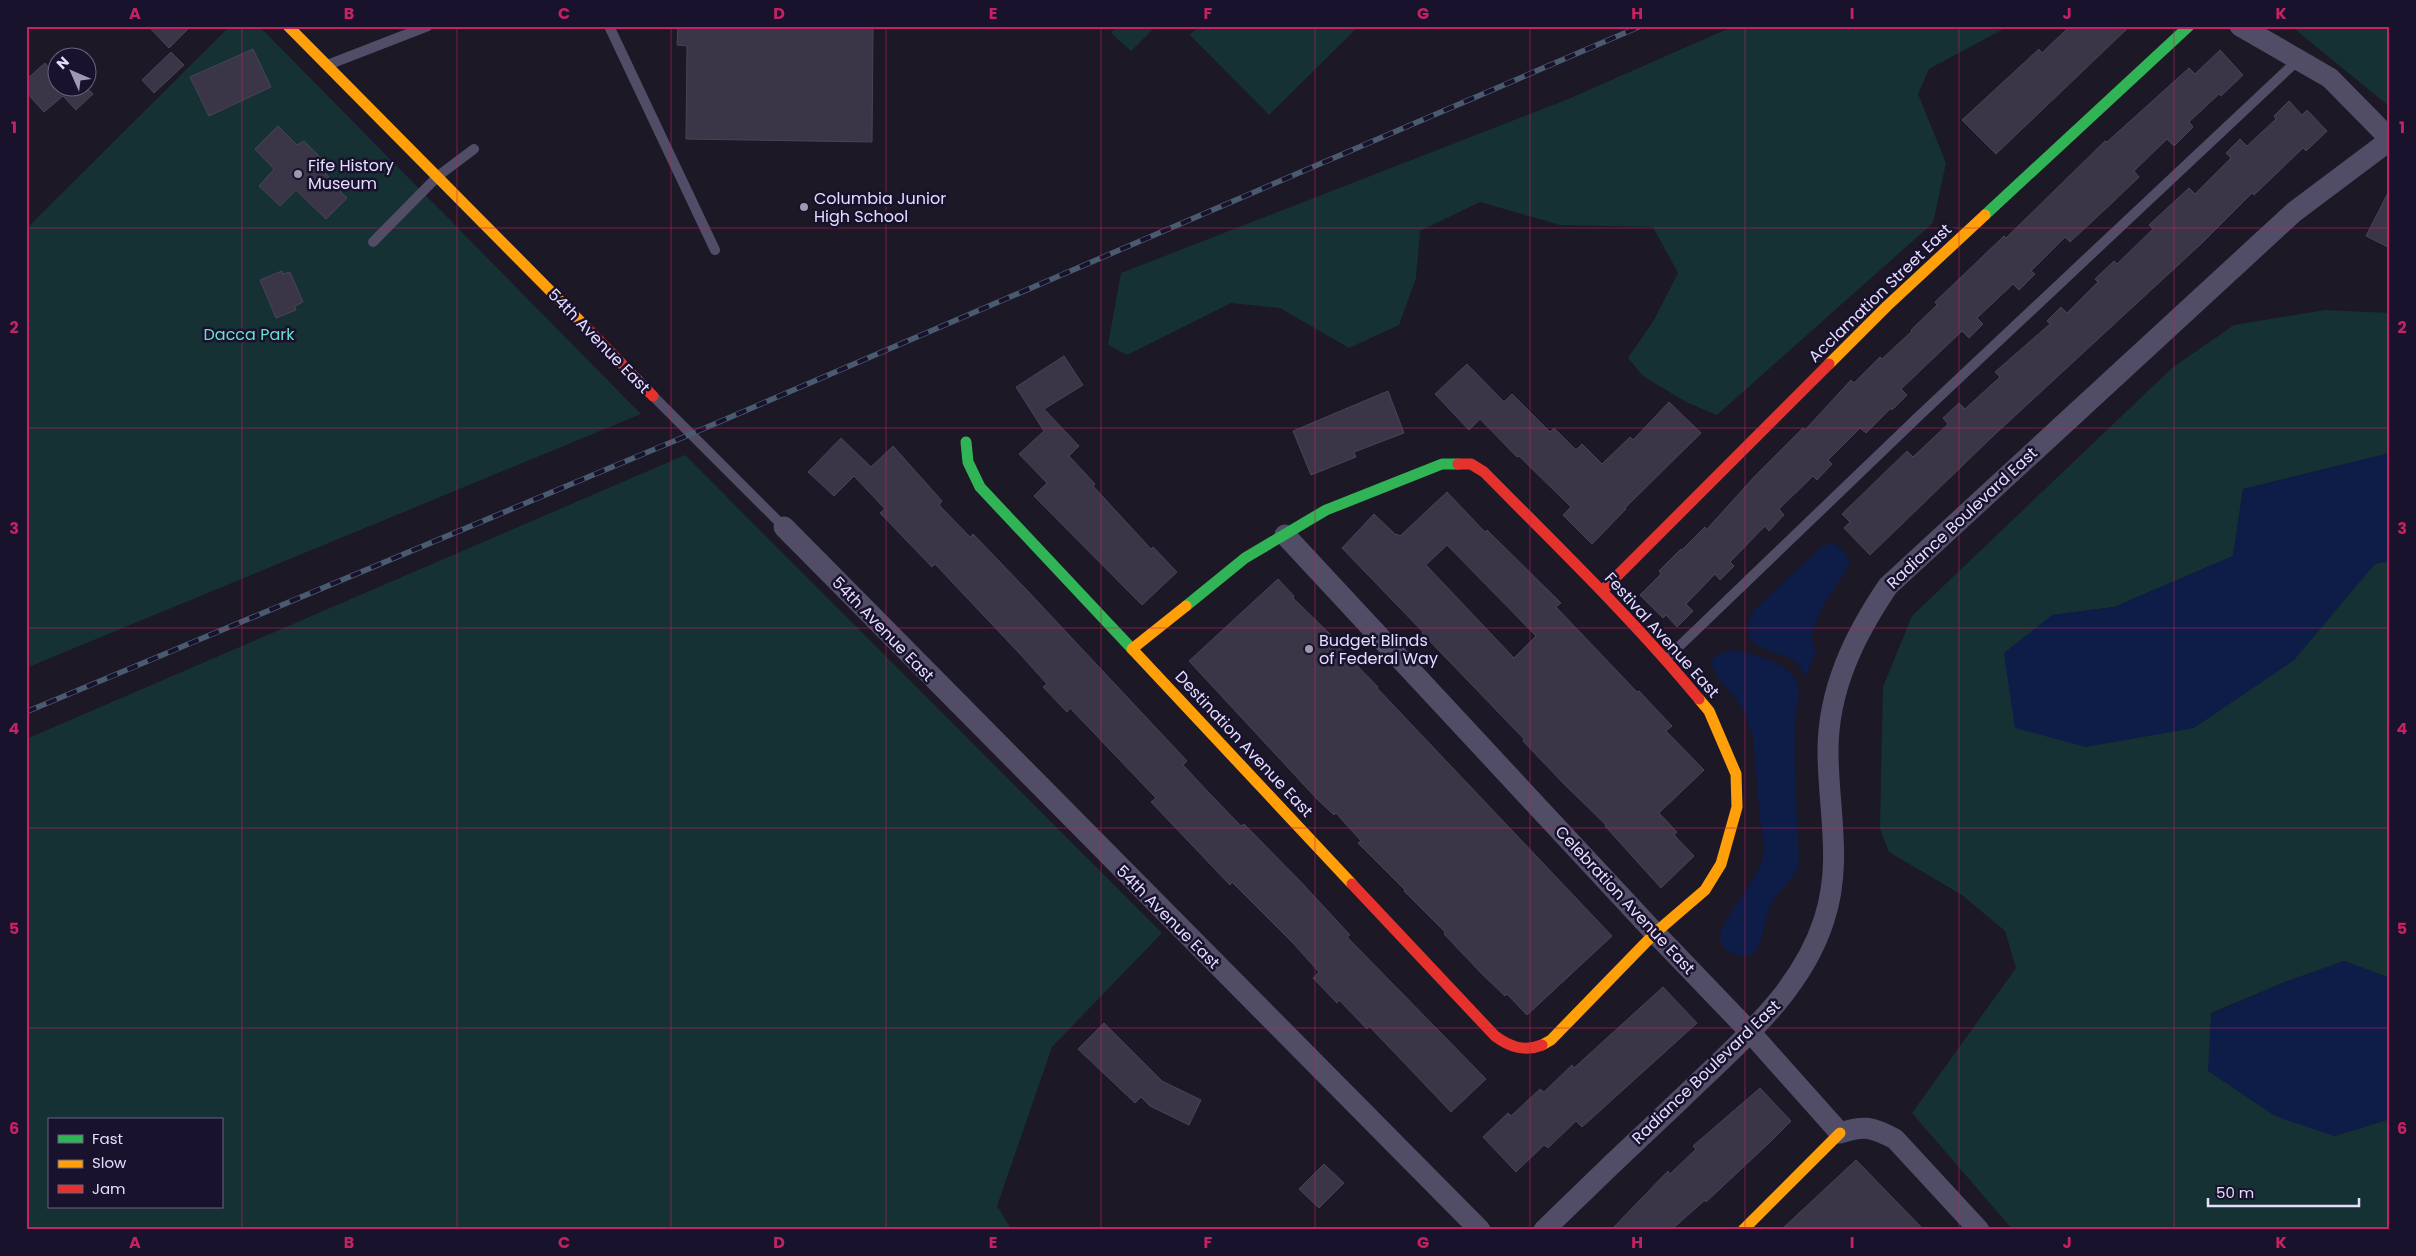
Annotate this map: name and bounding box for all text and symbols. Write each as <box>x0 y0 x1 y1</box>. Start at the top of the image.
text: A <box>129 2 141 25</box>
text: B <box>344 2 354 25</box>
text: C <box>558 2 570 25</box>
text: D <box>773 2 785 25</box>
text: E <box>989 2 997 25</box>
text: F <box>1204 2 1213 25</box>
text: G <box>1417 2 1429 25</box>
text: H <box>1631 2 1643 25</box>
text: I <box>1850 2 1854 25</box>
text: J <box>2062 2 2072 25</box>
text: K <box>2275 2 2287 25</box>
north arrow <box>48 48 98 98</box>
text: N <box>52 52 74 74</box>
text: 1 <box>11 116 17 139</box>
text: 1 <box>2399 116 2405 139</box>
place label: Fife History Museum <box>308 154 394 195</box>
marker: Fife History Museum <box>292 168 304 180</box>
place label: Columbia Junior High School <box>814 187 946 228</box>
marker: Columbia Junior High School <box>798 201 810 213</box>
street label: Acclamation Street East <box>1803 218 1957 368</box>
street label: 54th Avenue East <box>543 283 655 399</box>
text: 2 <box>9 316 19 339</box>
text: 2 <box>2397 316 2407 339</box>
park label: Dacca Park <box>204 323 295 346</box>
street label: Radiance Boulevard East <box>1882 442 2043 594</box>
text: 3 <box>9 517 19 540</box>
text: 3 <box>2397 517 2407 540</box>
street label: Festival Avenue East <box>1599 567 1725 703</box>
street label: 54th Avenue East <box>827 571 939 687</box>
place label: Budget Blinds of Federal Way <box>1319 629 1438 670</box>
marker: Budget Blinds of Federal Way <box>1303 643 1315 655</box>
street label: Destination Avenue East <box>1170 666 1318 822</box>
text: 4 <box>9 717 20 740</box>
text: 4 <box>2397 717 2408 740</box>
street label: Celebration Avenue East <box>1550 821 1700 980</box>
street label: 54th Avenue East <box>1111 860 1225 974</box>
text: 5 <box>9 917 19 940</box>
text: 5 <box>2397 917 2407 940</box>
street label: Radiance Boulevard East <box>1627 995 1785 1149</box>
text: 6 <box>9 1117 19 1140</box>
text: 6 <box>2397 1117 2407 1140</box>
legend <box>48 1118 222 1208</box>
text: Fast <box>92 1128 123 1149</box>
text: Slow <box>92 1152 127 1173</box>
scale bar <box>2208 1176 2360 1208</box>
text: Jam <box>92 1178 126 1199</box>
text: 50 m <box>2216 1182 2254 1203</box>
text: A <box>129 1231 141 1254</box>
text: B <box>344 1231 354 1254</box>
text: C <box>558 1231 570 1254</box>
text: D <box>773 1231 785 1254</box>
text: E <box>989 1231 997 1254</box>
text: F <box>1204 1231 1213 1254</box>
text: G <box>1417 1231 1429 1254</box>
text: H <box>1631 1231 1643 1254</box>
text: I <box>1850 1231 1854 1254</box>
text: J <box>2062 1231 2072 1254</box>
text: K <box>2275 1231 2287 1254</box>

